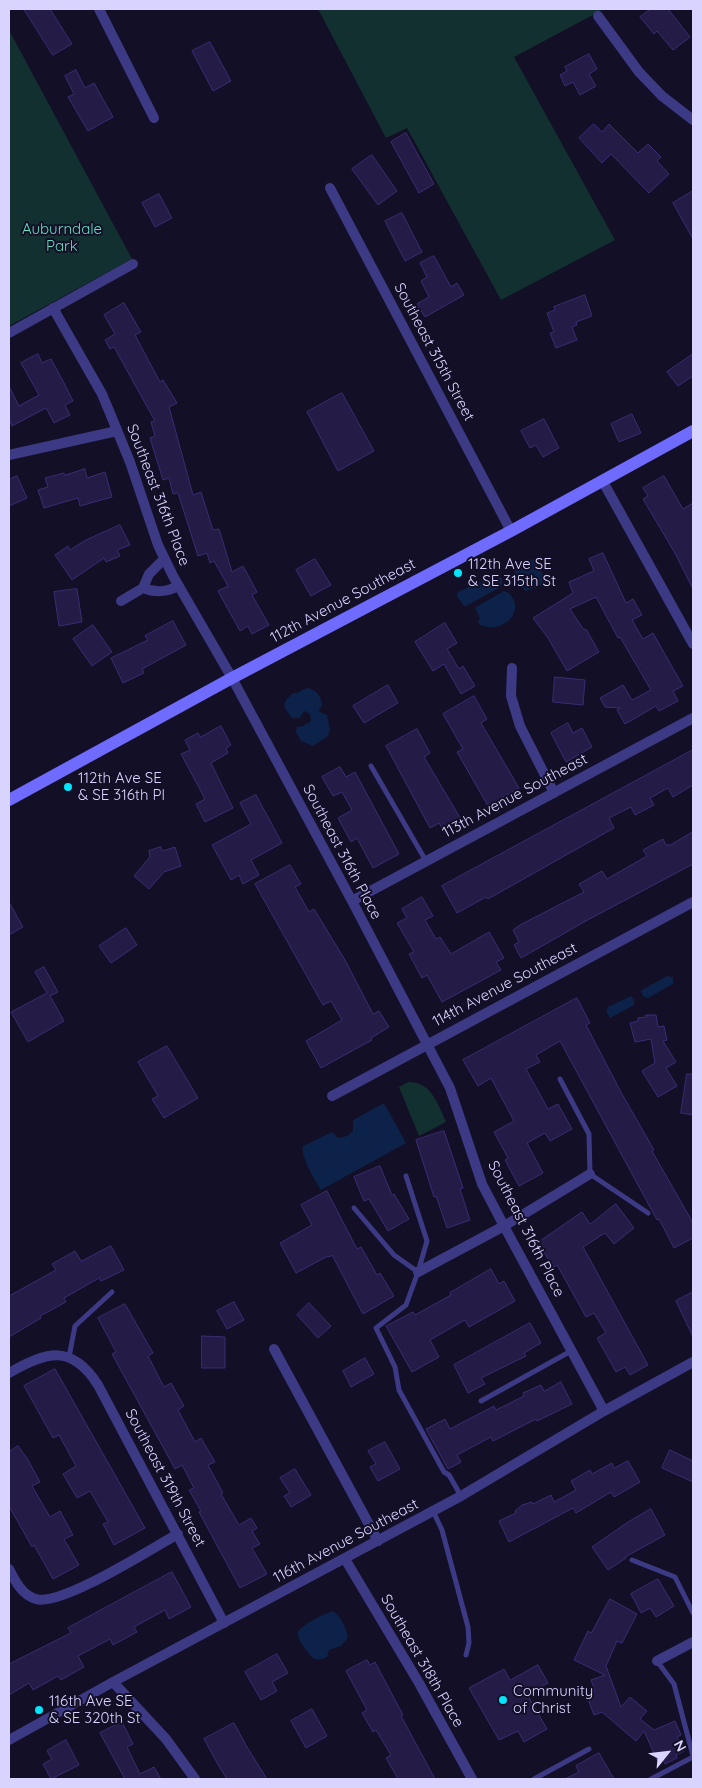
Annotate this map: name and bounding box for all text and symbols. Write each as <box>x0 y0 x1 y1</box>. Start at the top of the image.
park label: Auburndale Park <box>22 220 102 255</box>
street label: Southeast 315th Street <box>390 280 478 424</box>
street label: Southeast 316th Place <box>123 422 193 568</box>
street label: 112th Avenue Southeast <box>267 555 419 647</box>
place label: 112th Ave SE & SE 315th St <box>468 555 556 590</box>
marker: 112th Ave SE & SE 315th St <box>452 567 464 579</box>
street label: 113th Avenue Southeast <box>440 750 590 842</box>
place label: 112th Ave SE & SE 316th Pl <box>78 769 165 804</box>
marker: 112th Ave SE & SE 316th Pl <box>62 781 74 793</box>
street label: Southeast 316th Place <box>299 781 385 923</box>
street label: 114th Avenue Southeast <box>430 939 580 1031</box>
street label: Southeast 316th Place <box>484 1158 568 1300</box>
street label: Southeast 319th Street <box>121 1406 209 1550</box>
street label: 116th Avenue Southeast <box>270 1495 422 1587</box>
street label: Southeast 318th Place <box>377 1591 467 1731</box>
place label: Community of Christ <box>513 1682 593 1717</box>
place label: 116th Ave SE & SE 320th St <box>49 1692 141 1727</box>
marker: Community of Christ <box>497 1694 509 1706</box>
marker: 116th Ave SE & SE 320th St <box>33 1704 45 1716</box>
north arrow <box>642 1728 692 1778</box>
text: N <box>670 1737 690 1755</box>

